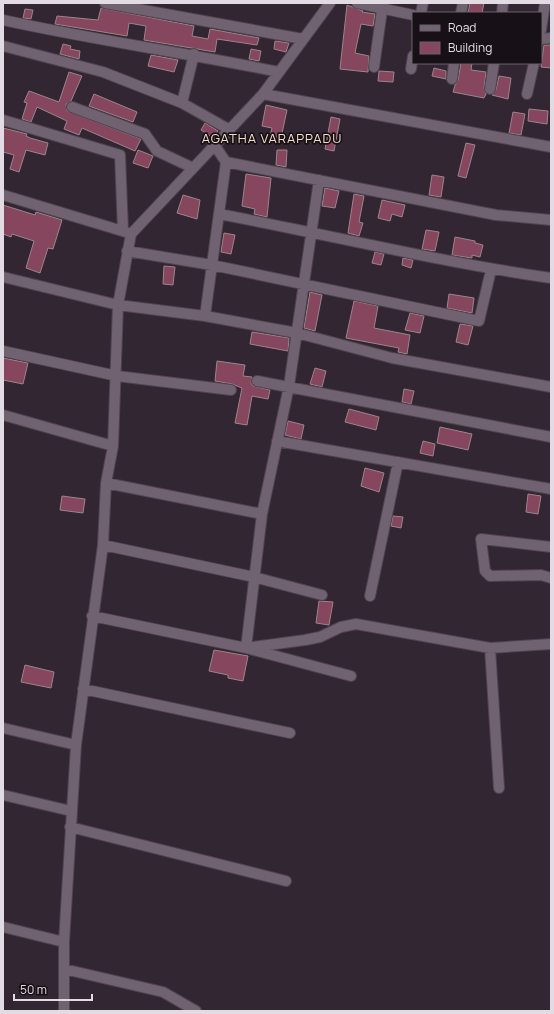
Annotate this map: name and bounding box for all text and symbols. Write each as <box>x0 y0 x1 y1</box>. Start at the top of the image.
legend <box>412 12 542 64</box>
text: Road <box>448 19 476 36</box>
text: Building <box>448 39 492 56</box>
district label: AGATHA VARAPPADU <box>202 129 342 147</box>
scale bar <box>14 976 92 1002</box>
text: 50 m <box>20 981 47 998</box>

